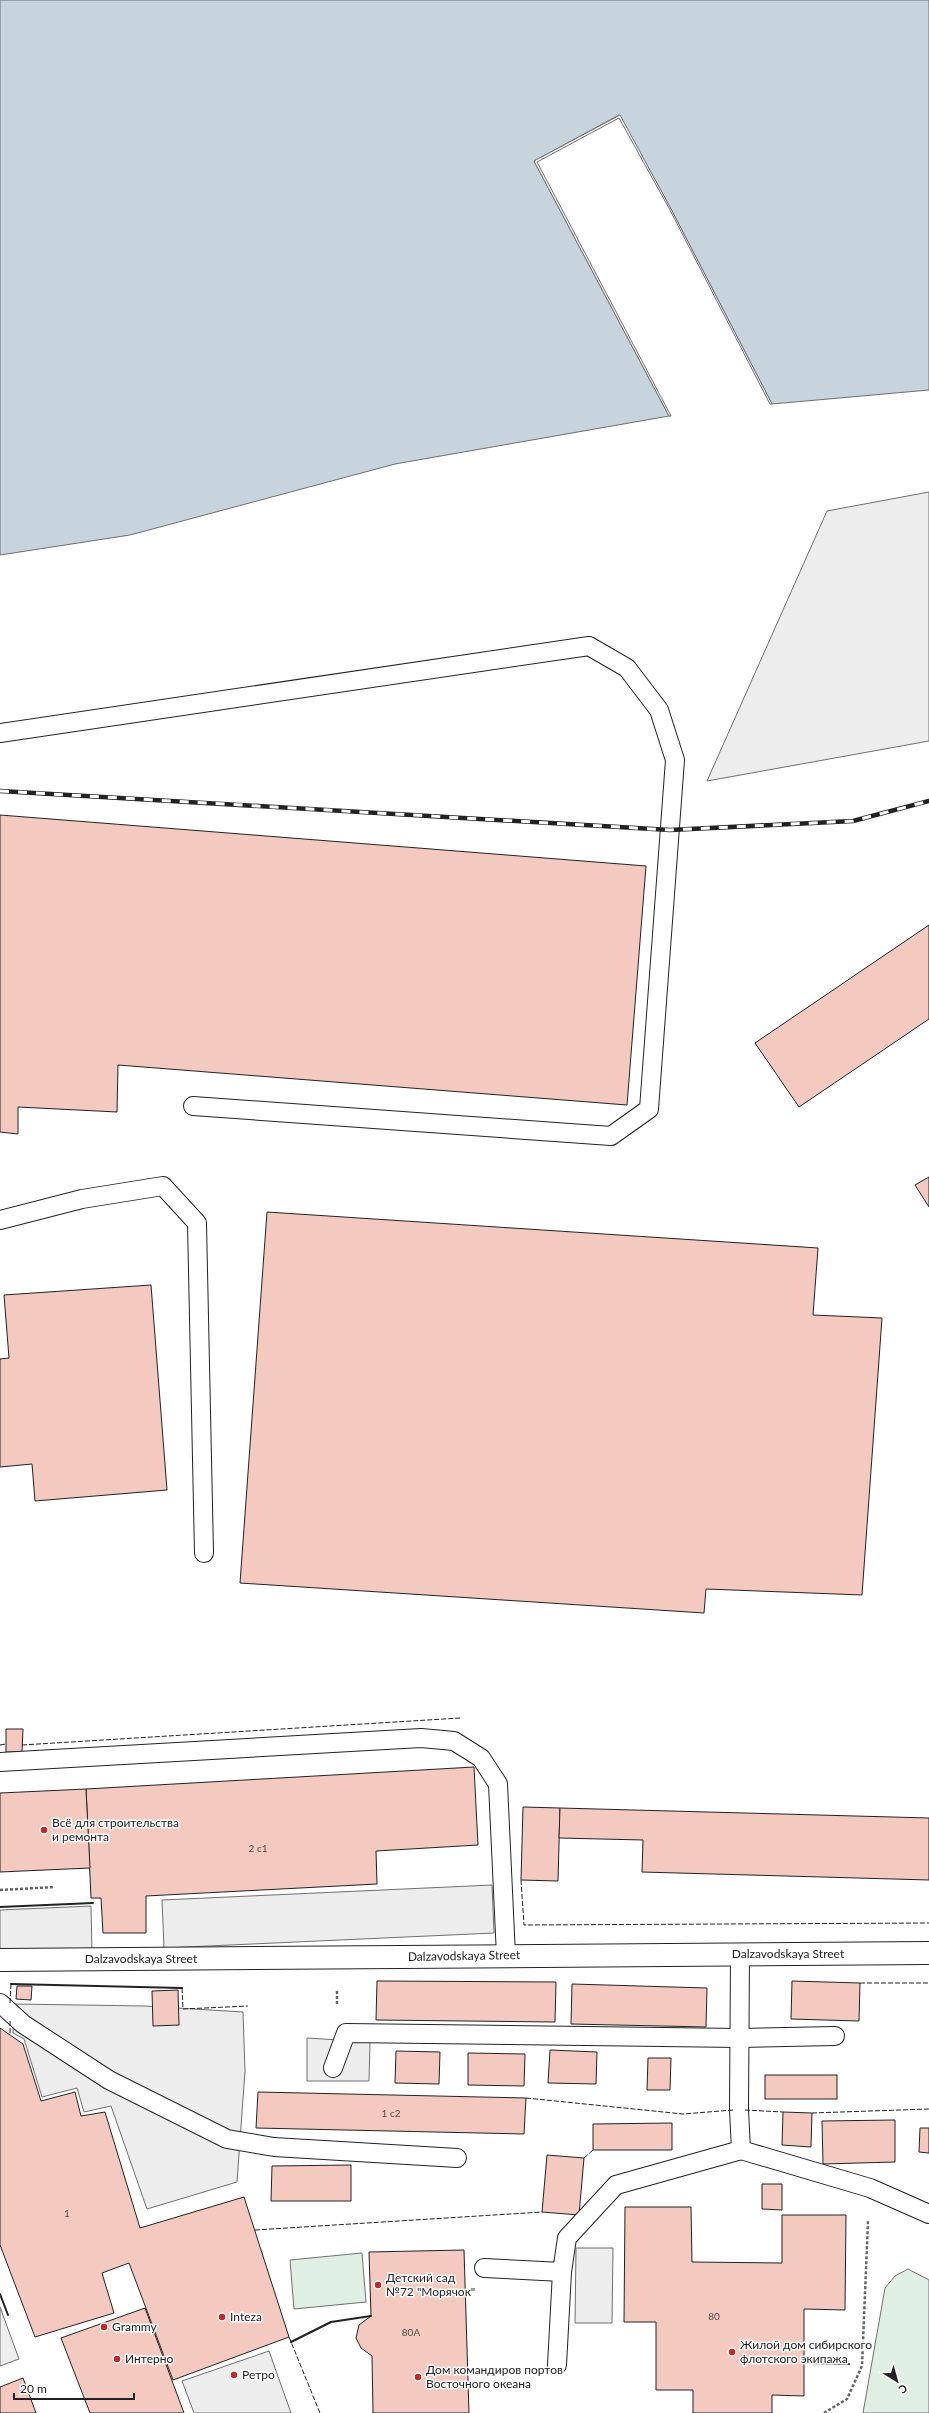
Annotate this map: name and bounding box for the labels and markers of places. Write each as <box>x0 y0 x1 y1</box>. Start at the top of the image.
place label: Всё для строительства и ремонта <box>52 1815 179 1844</box>
marker: Всё для строительства и ремонта <box>39 1825 49 1835</box>
place label: Детский сад №72 "Морячок" <box>386 2270 475 2299</box>
marker: Детский сад №72 "Морячок" <box>373 2280 383 2290</box>
place label: Inteza <box>230 2309 262 2324</box>
marker: Inteza <box>217 2312 227 2322</box>
place label: Grammy <box>112 2319 157 2334</box>
marker: Grammy <box>99 2322 109 2332</box>
place label: Жилой дом сибирского флотского экипажа <box>740 2337 872 2366</box>
marker: Жилой дом сибирского флотского экипажа <box>727 2347 737 2357</box>
place label: Интерно <box>125 2351 173 2366</box>
marker: Интерно <box>112 2354 122 2364</box>
place label: Дом командиров портов Восточного океана <box>426 2362 563 2391</box>
place label: Ретро <box>242 2367 275 2382</box>
marker: Ретро <box>229 2370 239 2380</box>
marker: Дом командиров портов Восточного океана <box>413 2372 423 2382</box>

